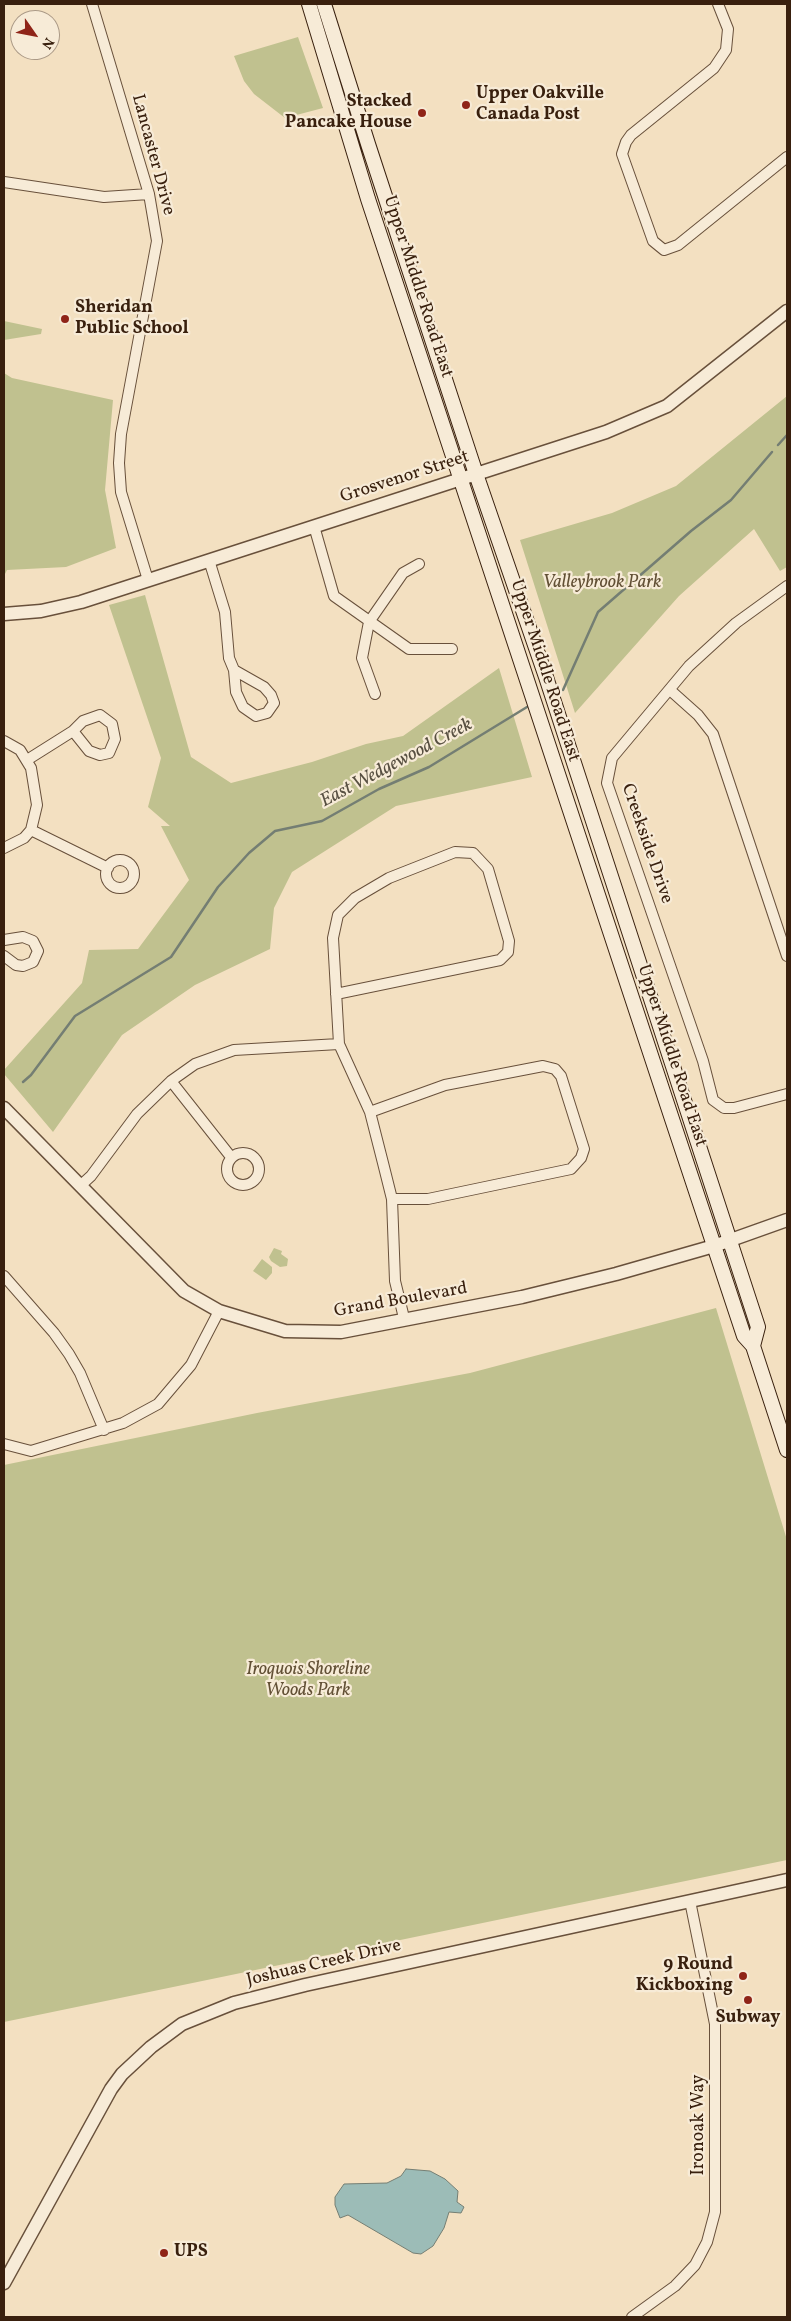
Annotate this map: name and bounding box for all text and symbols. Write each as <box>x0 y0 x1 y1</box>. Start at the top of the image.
north arrow <box>10 10 60 60</box>
text: N <box>36 33 58 52</box>
place label: Upper Oakville Canada Post <box>476 84 604 126</box>
street label: Lancaster Drive <box>125 92 179 218</box>
place label: Stacked Pancake House <box>285 92 412 134</box>
marker: Upper Oakville Canada Post <box>460 99 472 111</box>
marker: Stacked Pancake House <box>416 107 428 119</box>
street label: Upper Middle Road East <box>377 193 457 381</box>
place label: Sheridan Public School <box>75 298 189 340</box>
marker: Sheridan Public School <box>59 313 71 325</box>
street label: Grosvenor Street <box>338 447 472 509</box>
park label: Valleybrook Park <box>543 573 661 595</box>
street label: Upper Middle Road East <box>504 577 584 765</box>
water label: East Wedgewood Creek <box>317 714 477 814</box>
street label: Creekside Drive <box>615 781 677 907</box>
street label: Upper Middle Road East <box>631 962 711 1150</box>
street label: Grand Boulevard <box>333 1279 469 1323</box>
park label: Iroquois Shoreline Woods Park <box>246 1660 370 1702</box>
street label: Joshuas Creek Drive <box>245 1936 403 1992</box>
place label: 9 Round Kickboxing <box>636 1955 733 1998</box>
marker: 9 Round Kickboxing <box>737 1970 749 1982</box>
marker: Subway <box>742 1994 754 2006</box>
place label: Subway <box>716 2008 780 2030</box>
street label: Ironoak Way <box>689 2074 711 2176</box>
place label: UPS <box>174 2242 208 2264</box>
marker: UPS <box>158 2247 170 2259</box>

